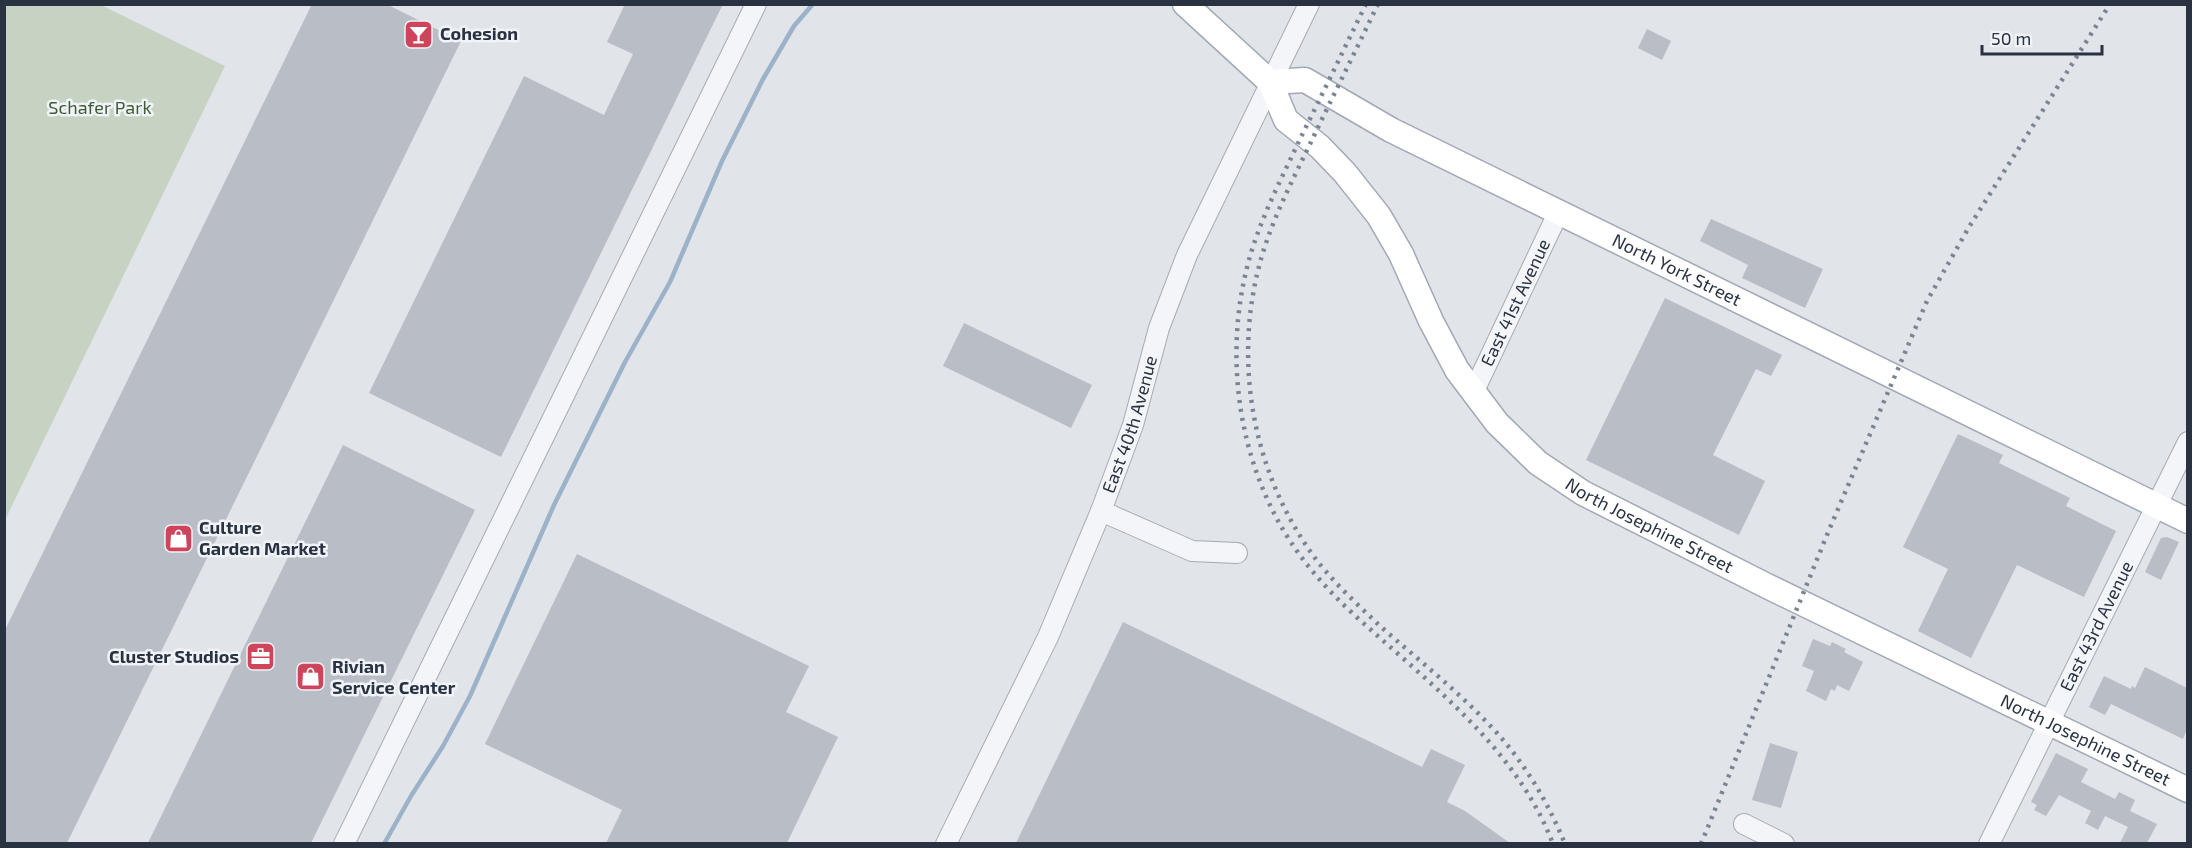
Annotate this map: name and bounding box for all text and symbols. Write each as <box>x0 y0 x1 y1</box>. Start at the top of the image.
bar icon: Cohesion <box>403 18 435 50</box>
scale bar <box>1982 18 2102 56</box>
place label: Cohesion <box>440 22 518 44</box>
text: 50 m <box>1991 27 2031 49</box>
park label: Schafer Park <box>48 96 152 118</box>
street label: North York Street <box>1609 228 1745 310</box>
street label: East 41st Avenue <box>1475 235 1554 369</box>
street label: East 40th Avenue <box>1097 353 1161 496</box>
street label: North Josephine Street <box>1562 472 1737 577</box>
place label: Culture Garden Market <box>199 516 326 559</box>
shop icon: Culture Garden Market <box>162 522 194 554</box>
street label: East 43rd Avenue <box>2054 557 2137 694</box>
office icon: Cluster Studios <box>244 641 276 673</box>
place label: Cluster Studios <box>109 645 239 667</box>
place label: Rivian Service Center <box>332 655 456 698</box>
shop icon: Rivian Service Center <box>295 661 327 693</box>
street label: North Josephine Street <box>1997 689 2174 790</box>

